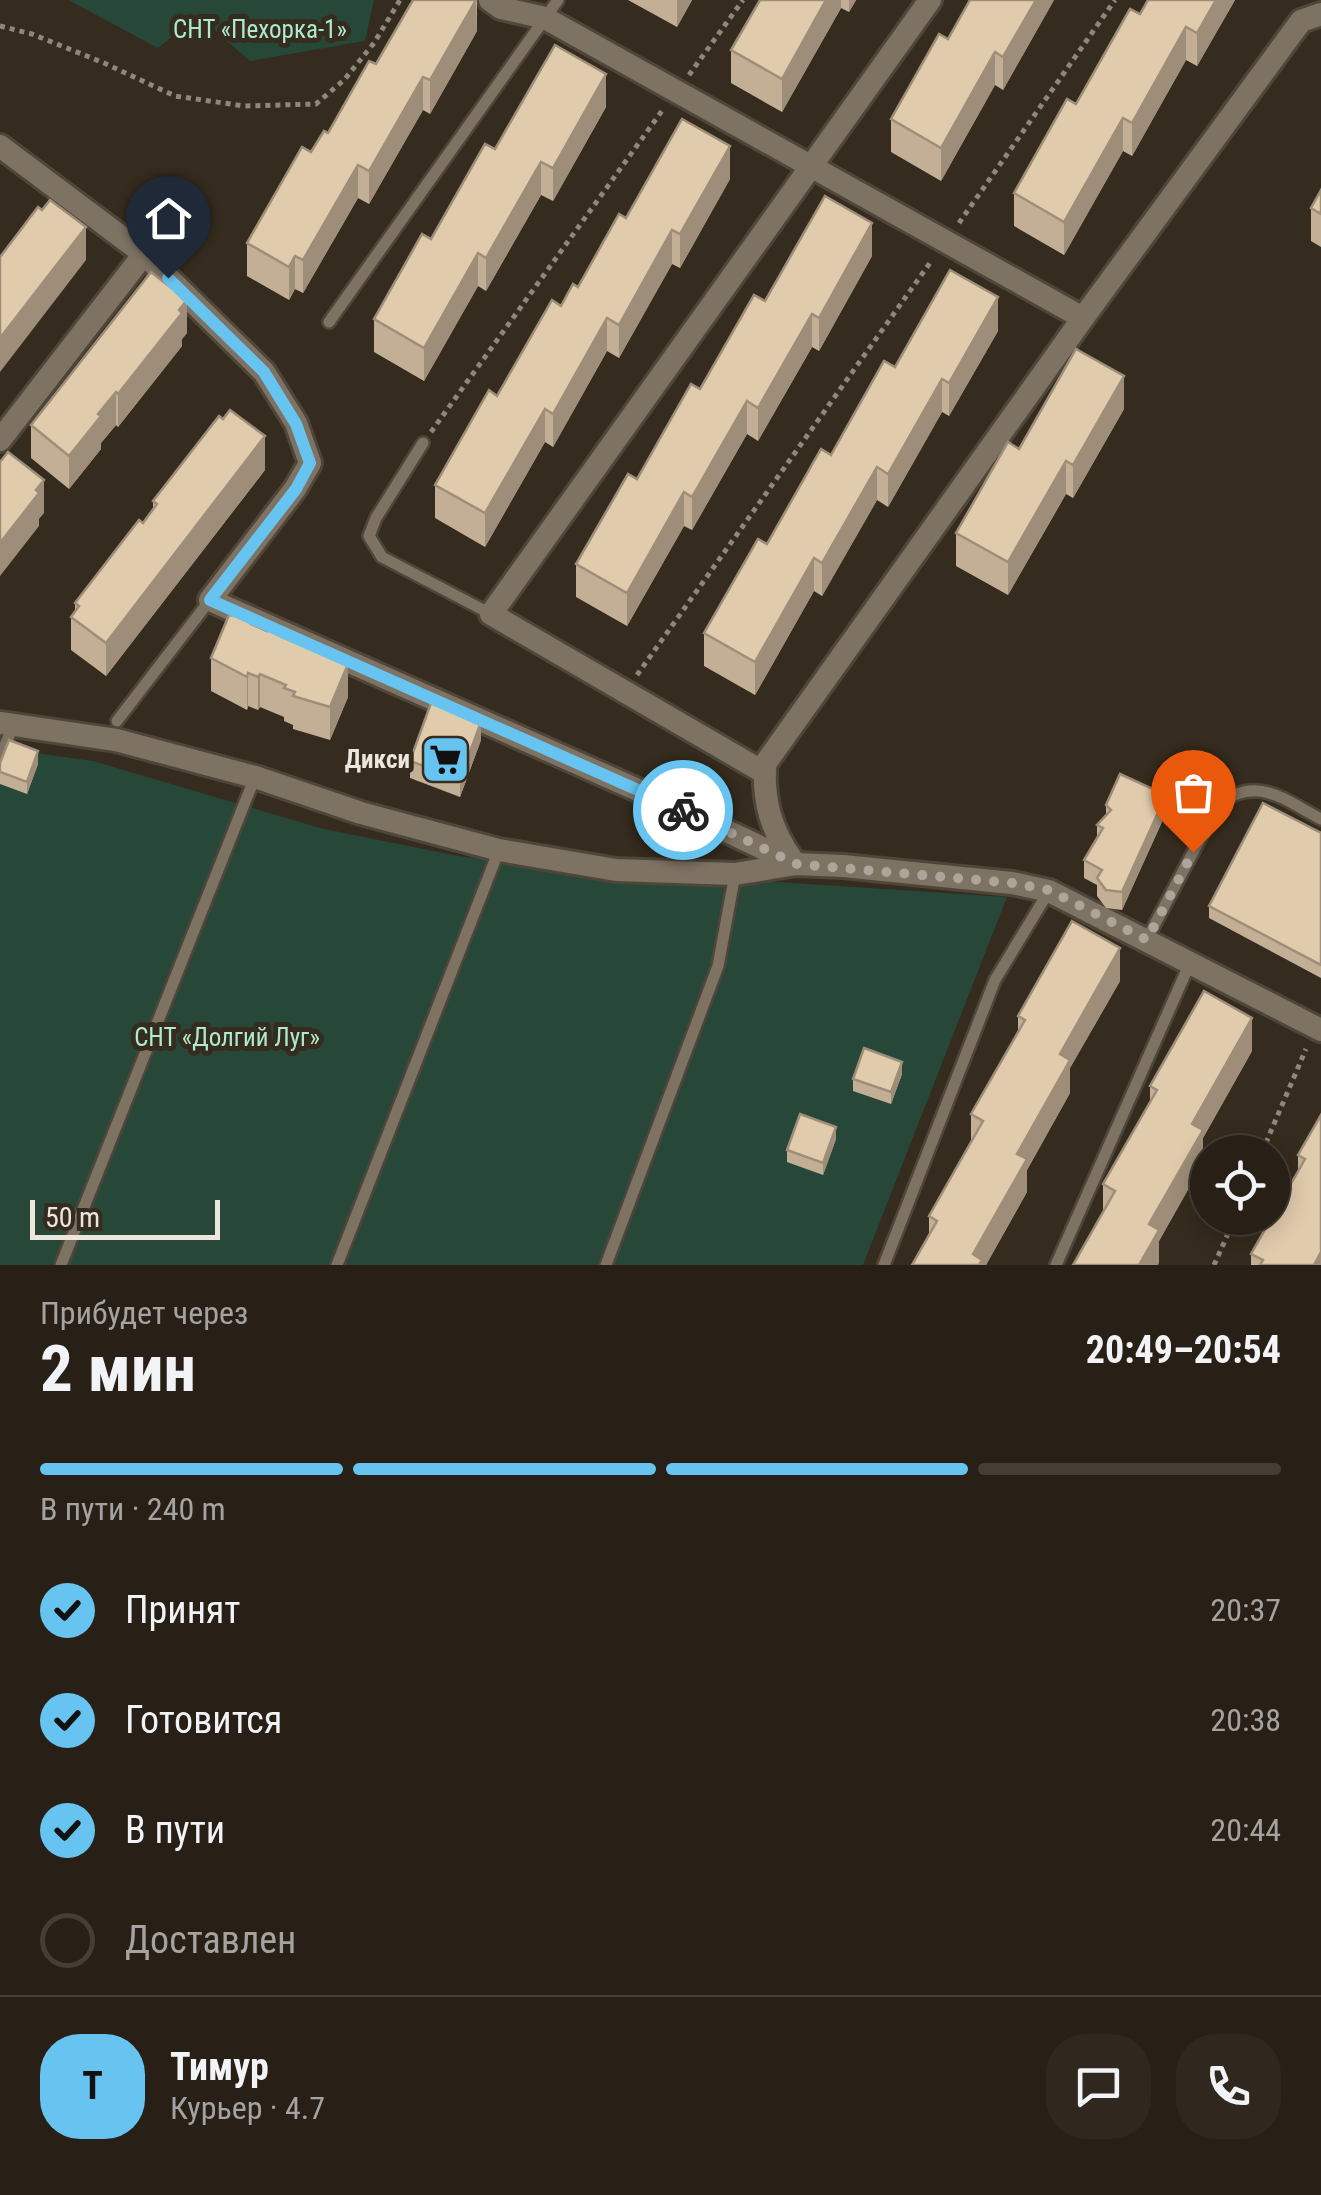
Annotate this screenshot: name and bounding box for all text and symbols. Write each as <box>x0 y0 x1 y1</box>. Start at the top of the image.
park label: СНТ «Пехорка-1» <box>173 15 347 44</box>
pin <box>126 176 211 279</box>
icon: home <box>141 191 196 246</box>
supermarket icon: Дикси <box>419 733 471 785</box>
place label: Дикси <box>345 745 410 774</box>
pin <box>1151 750 1236 853</box>
courier <box>633 760 733 860</box>
icon: bag <box>1166 765 1221 820</box>
icon: bike <box>656 783 711 838</box>
park label: СНТ «Долгий Луг» <box>134 1023 320 1052</box>
map controls <box>1190 1135 1290 1235</box>
button: locate <box>1190 1135 1290 1235</box>
scale bar <box>30 1195 220 1240</box>
text: 50 m <box>45 1201 100 1234</box>
text: Прибудет через <box>40 1294 248 1332</box>
text: 20:49–20:54 <box>1086 1328 1281 1372</box>
text: 2 мин <box>40 1331 196 1407</box>
text: В пути · 240 m <box>40 1490 226 1528</box>
icon: check <box>40 1583 95 1638</box>
text: Принят <box>125 1588 241 1632</box>
text: 20:37 <box>1210 1591 1281 1629</box>
icon: check <box>40 1693 95 1748</box>
text: Готовится <box>125 1698 282 1742</box>
text: 20:38 <box>1210 1701 1281 1739</box>
icon: check <box>40 1803 95 1858</box>
text: В пути <box>125 1808 225 1852</box>
text: 20:44 <box>1210 1811 1281 1849</box>
text: Доставлен <box>125 1918 296 1962</box>
button: chat <box>1046 2034 1151 2139</box>
button: phone <box>1176 2034 1281 2139</box>
text: Тимур <box>170 2045 269 2089</box>
text: Т <box>82 2064 103 2108</box>
text: Курьер · 4.7 <box>170 2089 325 2127</box>

